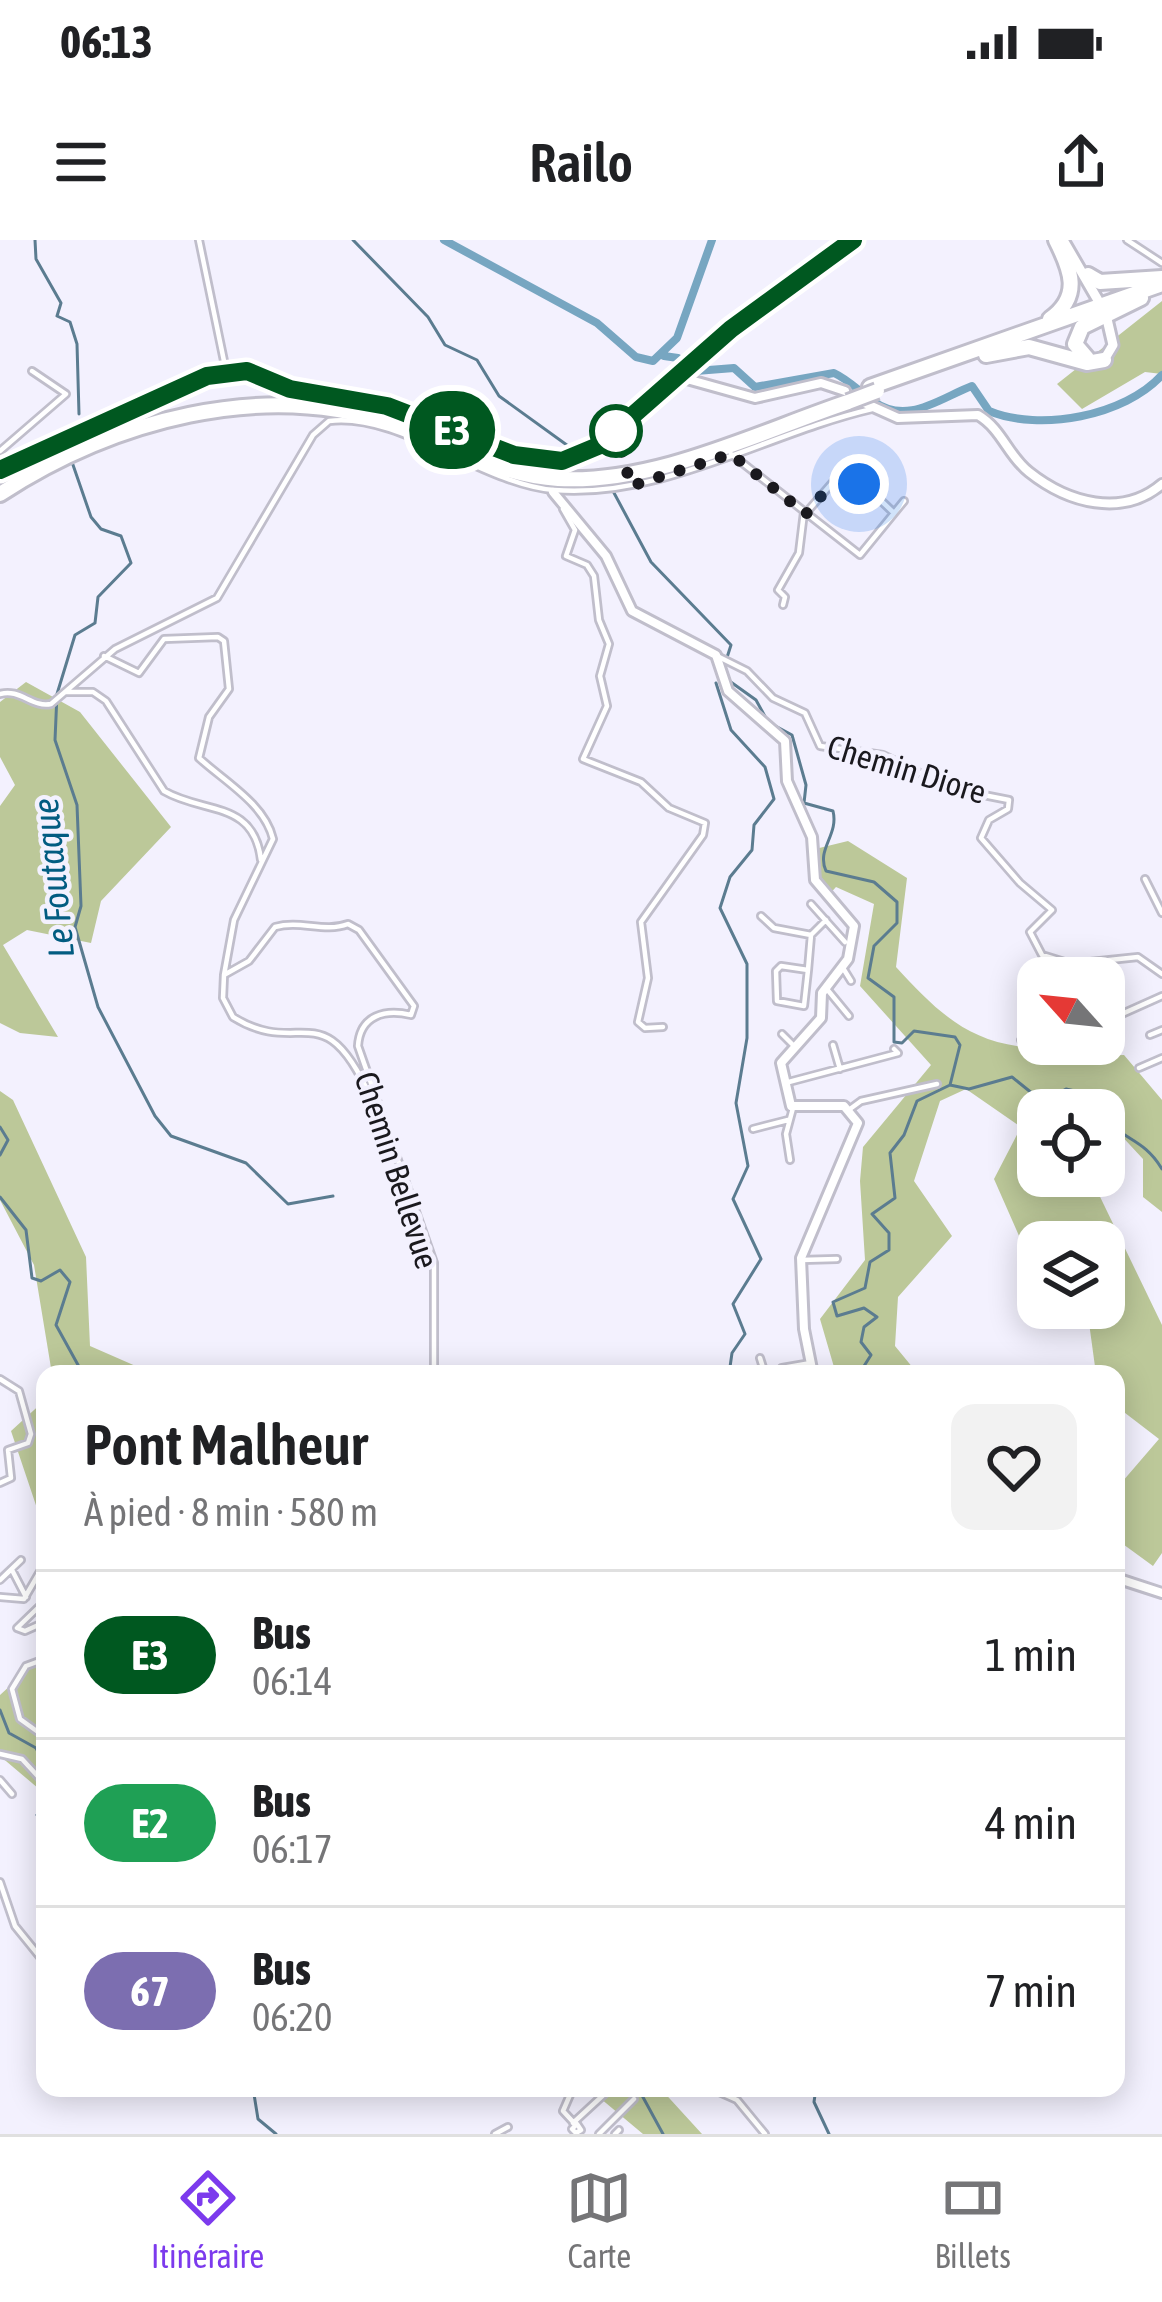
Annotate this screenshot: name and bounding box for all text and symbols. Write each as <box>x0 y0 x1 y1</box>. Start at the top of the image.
text: 06:13 <box>60 16 153 68</box>
icon: menu <box>48 129 114 195</box>
icon: share <box>1048 129 1114 195</box>
text: Railo <box>529 132 633 193</box>
line badge: E3 <box>398 391 506 469</box>
text: E3 <box>433 406 471 454</box>
unlabelled marker <box>591 406 641 456</box>
your location <box>829 454 889 514</box>
street label: Chemin Diore <box>823 727 991 811</box>
water label: Le Foutaque <box>24 796 82 960</box>
north arrow <box>1017 957 1125 1065</box>
map controls <box>1017 957 1125 1329</box>
street label: Chemin Bellevue <box>347 1067 447 1273</box>
button: locate <box>1017 1089 1125 1197</box>
button: layers <box>1017 1221 1125 1329</box>
button: heart <box>951 1404 1077 1530</box>
text: Pont Malheur <box>84 1412 368 1477</box>
text: À pied · 8 min · 580 m <box>84 1490 378 1534</box>
text: Bus <box>252 1607 311 1659</box>
text: 1 min <box>985 1629 1077 1681</box>
text: E3 <box>131 1631 169 1679</box>
text: 06:14 <box>252 1659 332 1703</box>
text: Bus <box>252 1775 311 1827</box>
text: 4 min <box>985 1797 1077 1849</box>
text: E2 <box>131 1799 169 1847</box>
text: 06:17 <box>252 1827 332 1871</box>
text: Bus <box>252 1943 311 1995</box>
text: 7 min <box>985 1965 1077 2017</box>
text: 67 <box>130 1967 170 2015</box>
text: 06:20 <box>252 1995 332 2039</box>
tab: Itinéraire <box>151 2165 264 2275</box>
tab: Carte <box>566 2165 632 2275</box>
tab: Billets <box>934 2165 1011 2275</box>

